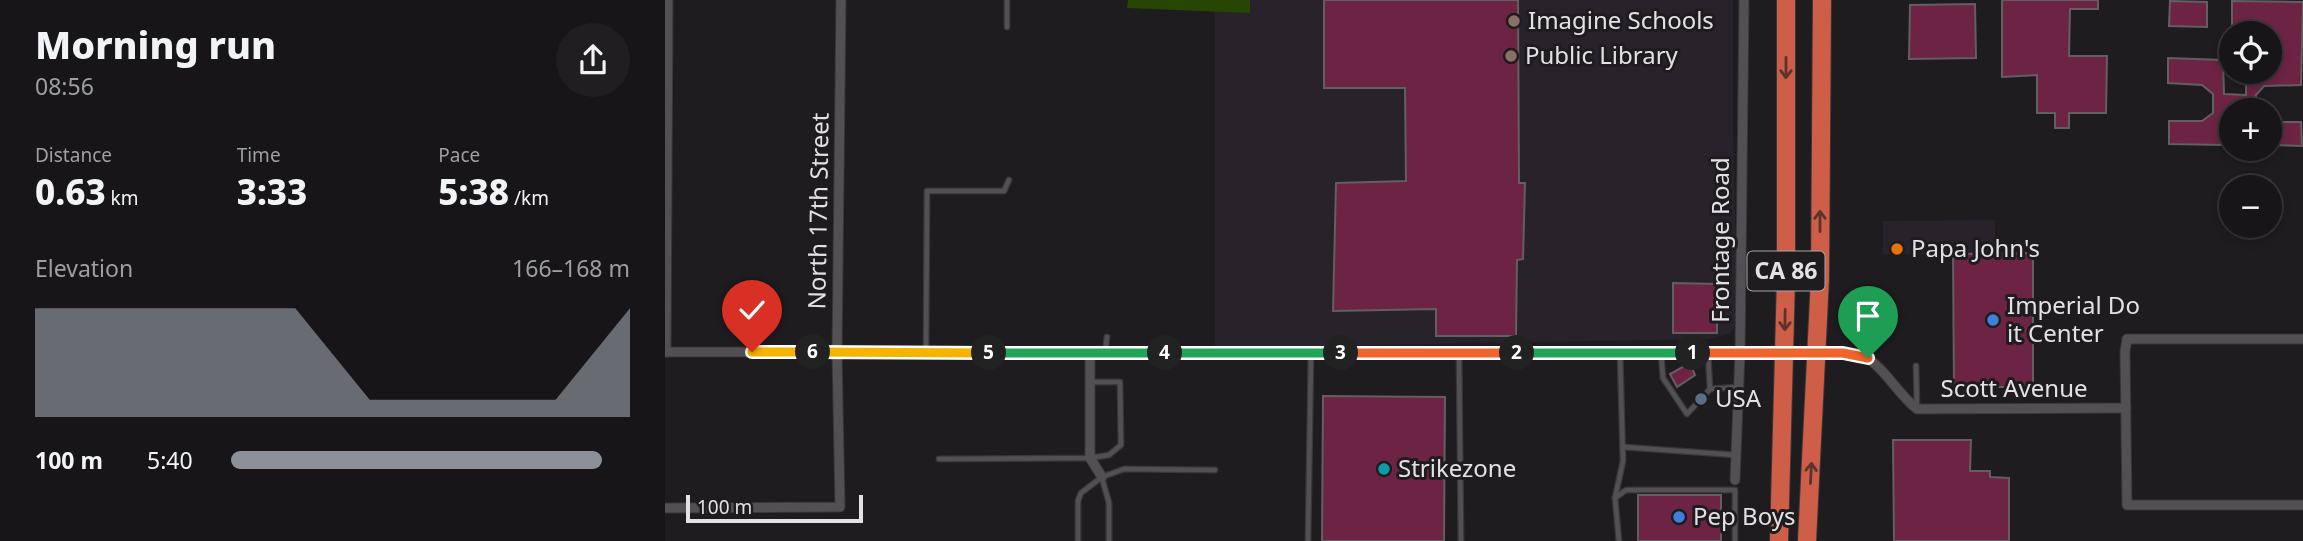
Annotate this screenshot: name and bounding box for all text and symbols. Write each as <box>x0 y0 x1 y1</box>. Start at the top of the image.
place label: Imagine Schools <box>1528 3 1714 36</box>
marker: Imagine Schools <box>1506 13 1522 29</box>
text: Morning run <box>35 18 276 70</box>
map controls <box>2219 21 2282 238</box>
button: locate <box>2219 21 2282 84</box>
button: share <box>556 23 630 97</box>
place label: Public Library <box>1525 38 1679 71</box>
marker: Public Library <box>1503 48 1519 64</box>
one-way arrow <box>1779 56 1793 79</box>
text: 08:56 <box>35 70 94 102</box>
button: + <box>2219 98 2282 161</box>
street label: North 17th Street <box>799 112 836 310</box>
text: Distance <box>35 142 112 168</box>
text: Time <box>237 142 281 168</box>
text: Pace <box>438 142 480 168</box>
street label: Frontage Road <box>1703 157 1736 323</box>
text: 0.63 <box>35 168 106 215</box>
text: 3:33 <box>237 168 307 215</box>
text: 5:38 <box>438 168 509 215</box>
button: − <box>2219 175 2282 238</box>
text: km <box>106 185 139 211</box>
text: /km <box>509 185 549 211</box>
one-way arrow <box>1813 210 1827 233</box>
place label: Papa John's <box>1911 231 2040 264</box>
marker: Papa John's <box>1889 241 1905 257</box>
text: Elevation <box>35 252 133 284</box>
text: 166–168 m <box>512 252 630 284</box>
road number: CA 86 <box>1747 252 1825 290</box>
pin <box>722 280 782 352</box>
pin <box>1838 286 1898 358</box>
place label: Imperial Do it Center <box>2007 288 2140 349</box>
icon: check <box>733 291 771 329</box>
icon: arrive <box>1849 297 1887 335</box>
one-way arrow <box>1779 308 1792 331</box>
marker: Imperial Do it Center <box>1985 312 2001 328</box>
pin: 6 <box>795 334 831 370</box>
pin: 5 <box>971 336 1007 370</box>
pin: 4 <box>1147 336 1183 370</box>
pin: 3 <box>1323 336 1359 370</box>
pin: 2 <box>1499 336 1535 370</box>
pin: 1 <box>1675 336 1711 370</box>
text: 6 <box>807 338 818 364</box>
text: 5 <box>983 339 994 365</box>
text: 4 <box>1159 339 1170 365</box>
text: 3 <box>1335 339 1346 365</box>
text: 2 <box>1511 339 1522 365</box>
text: 1 <box>1687 339 1698 365</box>
street label: Scott Avenue <box>1940 371 2088 404</box>
place label: USA <box>1715 381 1762 414</box>
marker: USA <box>1693 391 1709 407</box>
text: 100 m <box>35 444 103 476</box>
text: 5:40 <box>147 444 193 476</box>
place label: Strikezone <box>1398 451 1516 484</box>
marker: Strikezone <box>1376 461 1392 477</box>
one-way arrow <box>1805 462 1818 485</box>
scale bar <box>686 492 863 524</box>
text: 100 m <box>697 494 752 520</box>
place label: Pep Boys <box>1693 499 1795 532</box>
marker: Pep Boys <box>1671 509 1687 525</box>

